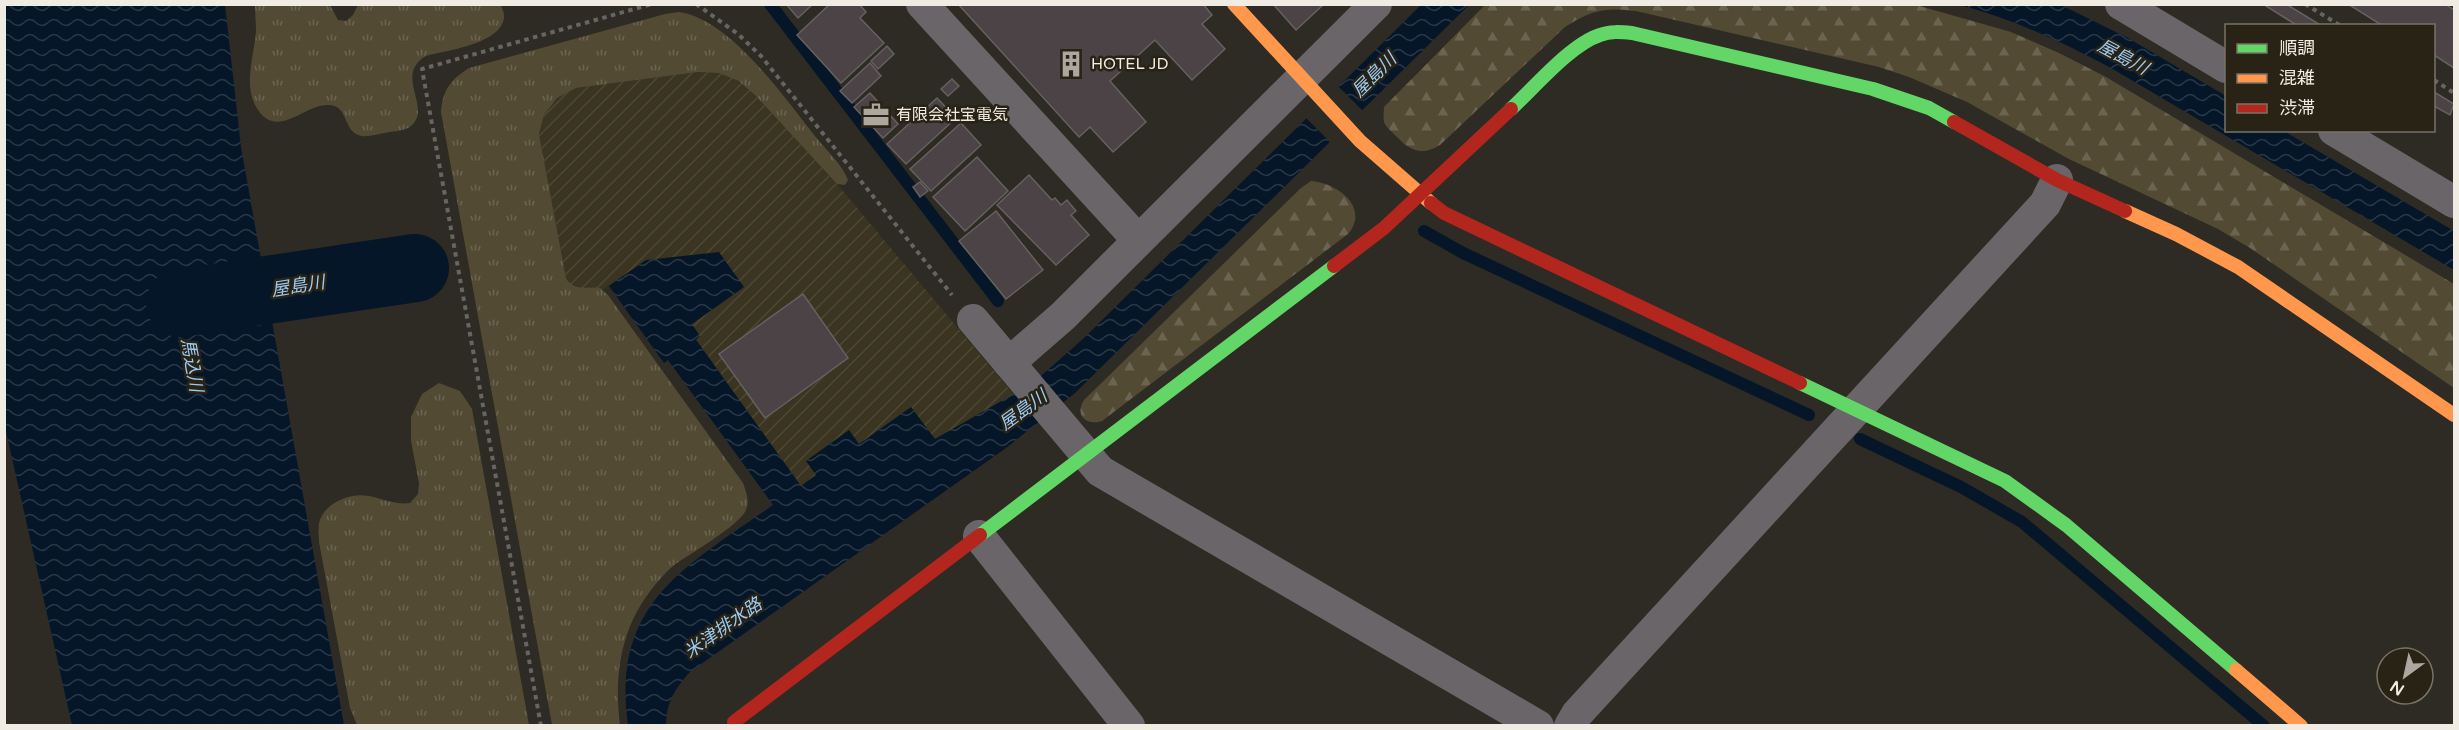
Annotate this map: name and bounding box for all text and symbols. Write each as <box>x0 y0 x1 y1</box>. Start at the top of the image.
legend <box>2225 24 2435 132</box>
water label: 屋島川 <box>2094 35 2154 80</box>
text: 順調 <box>2279 37 2315 59</box>
water label: 屋島川 <box>1347 47 1402 102</box>
building icon: HOTEL JD <box>1056 49 1086 79</box>
place label: HOTEL JD <box>1091 54 1168 74</box>
text: 混雑 <box>2279 67 2315 89</box>
text: 渋滞 <box>2279 97 2315 119</box>
office icon: 有限会社宝電気 <box>861 100 891 130</box>
place label: 有限会社宝電気 <box>896 105 1008 125</box>
water label: 屋島川 <box>270 271 328 301</box>
water label: 馬込川 <box>176 337 208 395</box>
water label: 屋島川 <box>995 384 1053 435</box>
water label: 米津排水路 <box>680 592 768 663</box>
north arrow <box>2375 646 2435 706</box>
text: N <box>2387 676 2408 700</box>

